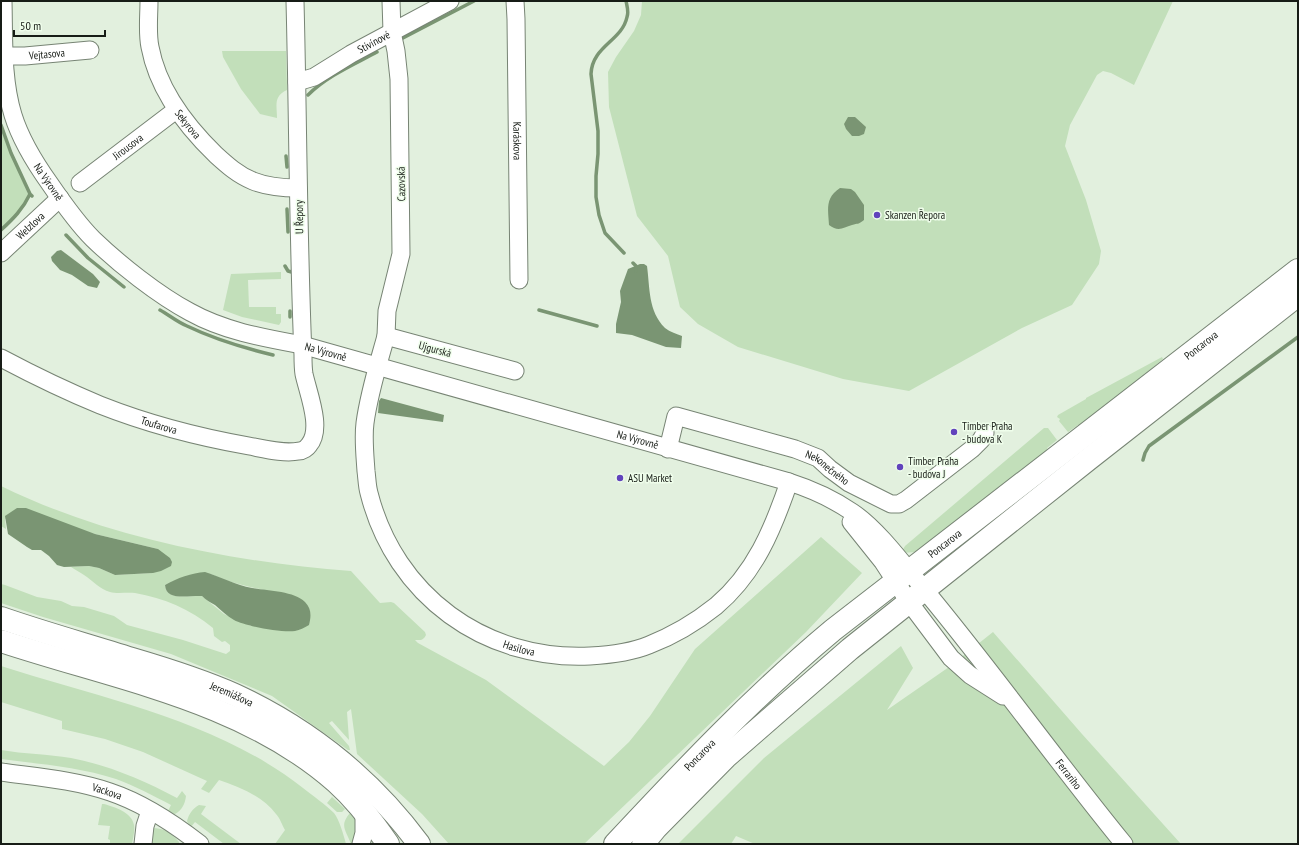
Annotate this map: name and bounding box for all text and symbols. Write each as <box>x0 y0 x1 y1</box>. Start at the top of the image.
scale bar <box>14 12 105 38</box>
text: 50 m <box>20 18 41 33</box>
street label: Stivínové <box>355 27 393 56</box>
street label: Vejtasova <box>27 45 65 63</box>
street label: Sekyrova <box>172 107 204 142</box>
street label: Karáskova <box>510 122 525 160</box>
street label: Jirousova <box>109 131 146 163</box>
street label: Na Výrovně <box>31 160 67 204</box>
street label: Cazovská <box>394 167 408 201</box>
street label: U Řepory <box>292 199 306 234</box>
place label: Skanzen Řepora <box>885 208 945 222</box>
street label: Welzlova <box>13 209 47 242</box>
marker: Skanzen Řepora <box>872 210 882 220</box>
street label: Poncarova <box>1181 328 1221 363</box>
street label: Ujgurská <box>417 338 453 360</box>
street label: Na Výrovně <box>303 339 349 364</box>
street label: Toufarova <box>139 413 179 437</box>
place label: Timber Praha - budova K <box>962 419 1012 446</box>
street label: Na Výrovně <box>615 427 661 452</box>
marker: Timber Praha - budova K <box>949 427 959 437</box>
street label: Nekonečného <box>803 447 852 488</box>
place label: Timber Praha - budova J <box>908 454 958 481</box>
marker: Timber Praha - budova J <box>895 462 905 472</box>
place label: ASU Market <box>628 471 672 485</box>
marker: ASU Market <box>615 473 625 483</box>
street label: Poncarova <box>925 526 964 561</box>
street label: Hasilova <box>501 637 536 659</box>
street label: Jeremiášova <box>207 678 256 710</box>
street label: Poncarova <box>681 736 718 774</box>
street label: Ferrariho <box>1053 756 1085 792</box>
street label: Vackova <box>90 780 124 803</box>

